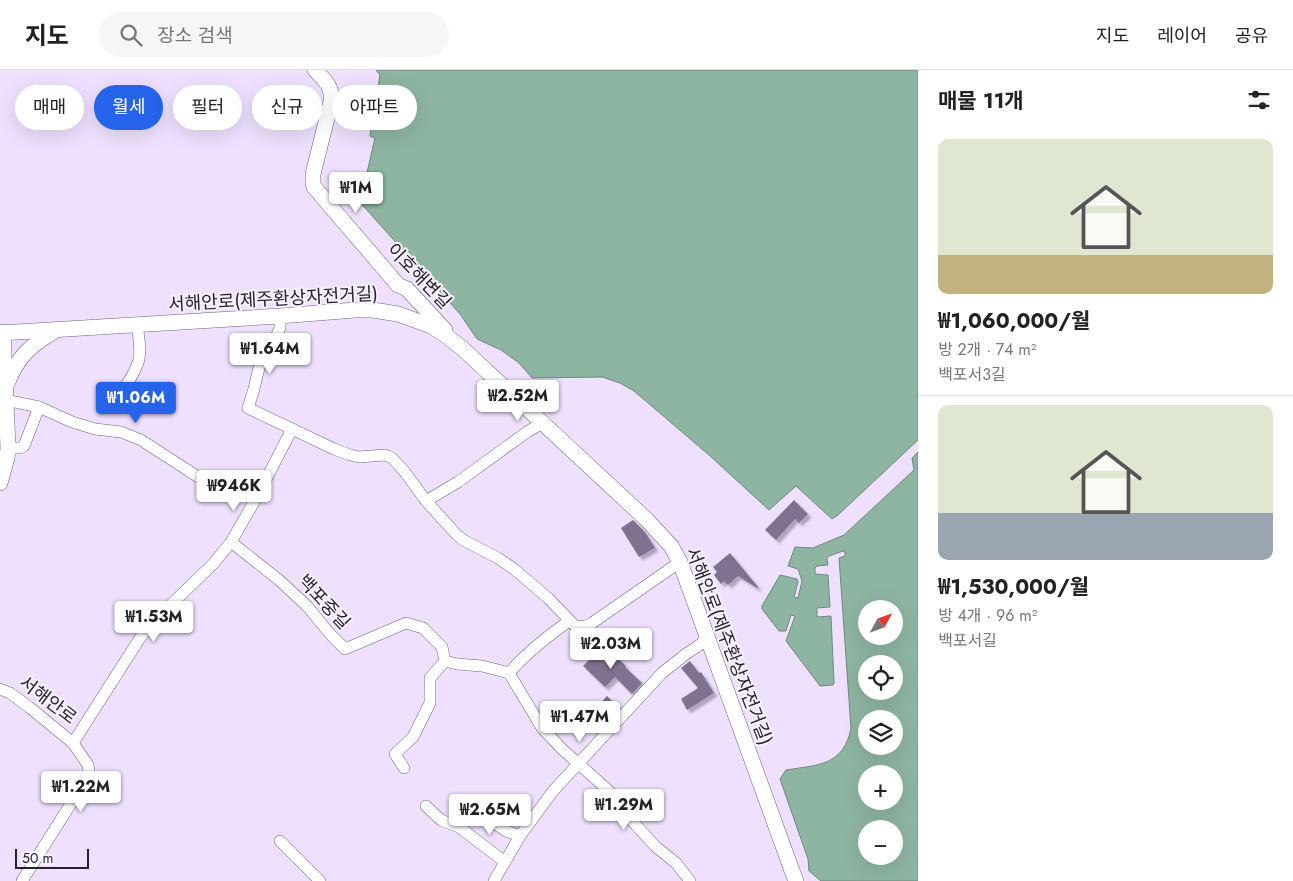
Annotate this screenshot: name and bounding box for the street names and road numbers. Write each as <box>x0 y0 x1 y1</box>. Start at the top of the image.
street label: 이호해변길 <box>381 237 457 315</box>
street label: 서해안로(제주환상자전거길) <box>168 281 378 317</box>
street label: 서해안로(제주환상자전거길) <box>679 543 779 749</box>
street label: 백포중길 <box>292 569 356 635</box>
street label: 서해안로 <box>14 670 82 730</box>

